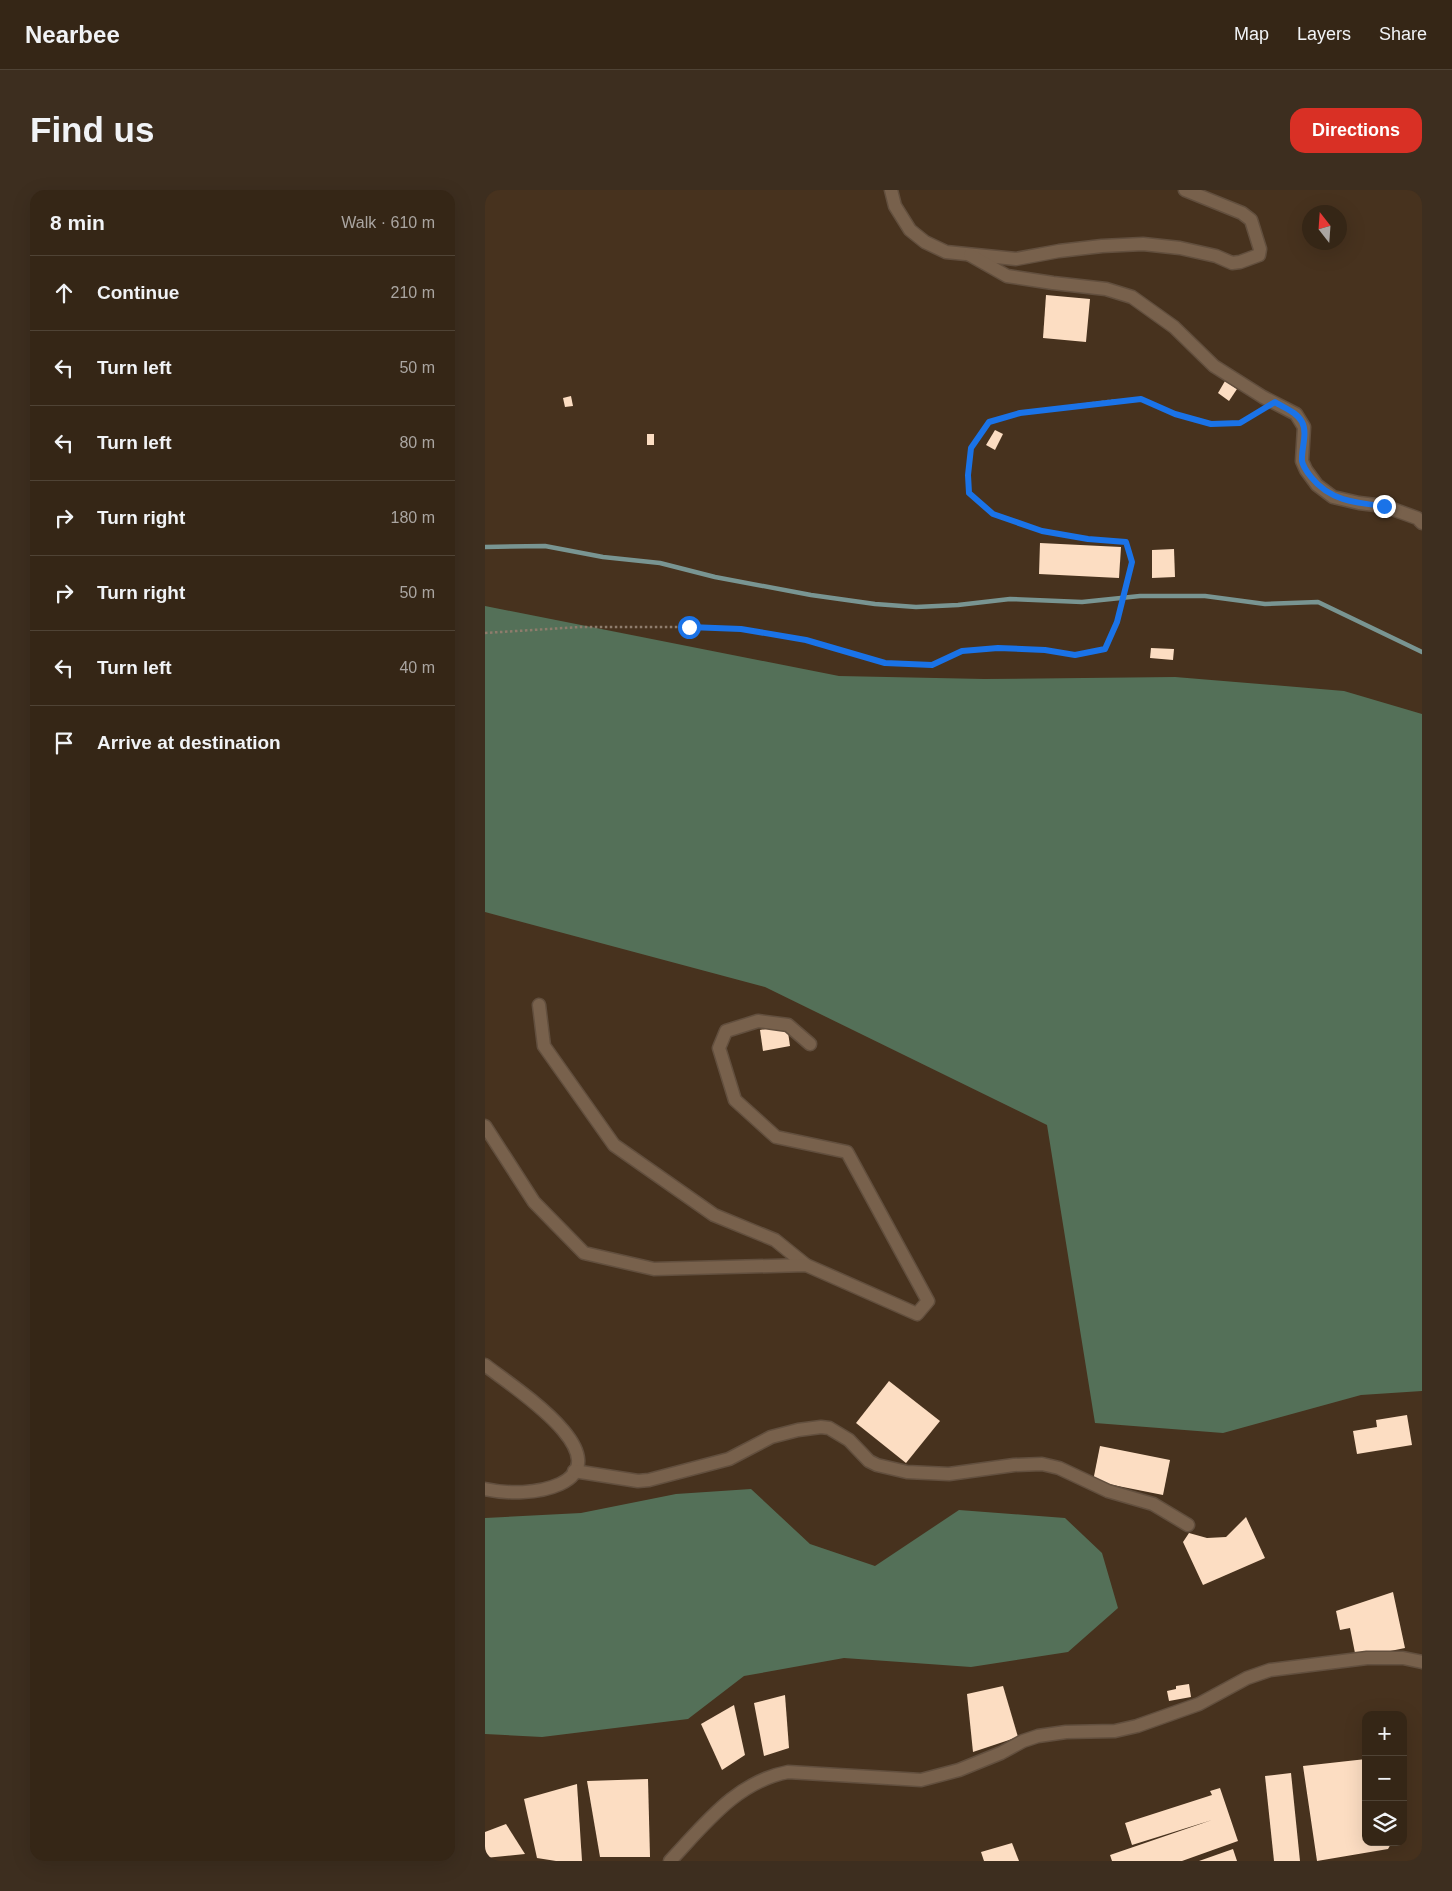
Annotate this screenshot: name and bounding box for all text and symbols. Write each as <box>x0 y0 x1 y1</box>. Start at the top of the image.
text: Nearbee <box>25 21 120 48</box>
text: Map <box>1234 24 1269 44</box>
text: Layers <box>1297 24 1351 44</box>
text: Share <box>1379 24 1427 44</box>
button: Directions <box>1290 108 1422 153</box>
text: Find us <box>30 110 154 149</box>
north arrow <box>1302 205 1347 250</box>
text: 8 min <box>50 211 105 234</box>
text: Walk · 610 m <box>341 214 435 231</box>
icon: ahead <box>50 279 78 307</box>
text: Continue <box>97 282 179 303</box>
text: 210 m <box>391 284 435 301</box>
icon: left <box>50 354 78 382</box>
text: Turn left <box>97 357 172 378</box>
text: 50 m <box>399 359 435 376</box>
icon: left <box>50 429 78 457</box>
text: Turn left <box>97 432 172 453</box>
text: 80 m <box>399 434 435 451</box>
route end <box>1373 495 1396 518</box>
icon: right <box>50 504 78 532</box>
text: Turn right <box>97 507 185 528</box>
text: 180 m <box>391 509 435 526</box>
icon: right <box>50 579 78 607</box>
text: Turn right <box>97 582 185 603</box>
text: 50 m <box>399 584 435 601</box>
route start <box>678 616 701 639</box>
icon: left <box>50 654 78 682</box>
text: Turn left <box>97 657 172 678</box>
text: 40 m <box>399 659 435 676</box>
icon: arrive <box>50 729 78 757</box>
text: Arrive at destination <box>97 732 281 753</box>
map controls <box>1362 1711 1407 1846</box>
button: + <box>1362 1711 1407 1756</box>
button: − <box>1362 1756 1407 1801</box>
button: layers <box>1362 1801 1407 1846</box>

